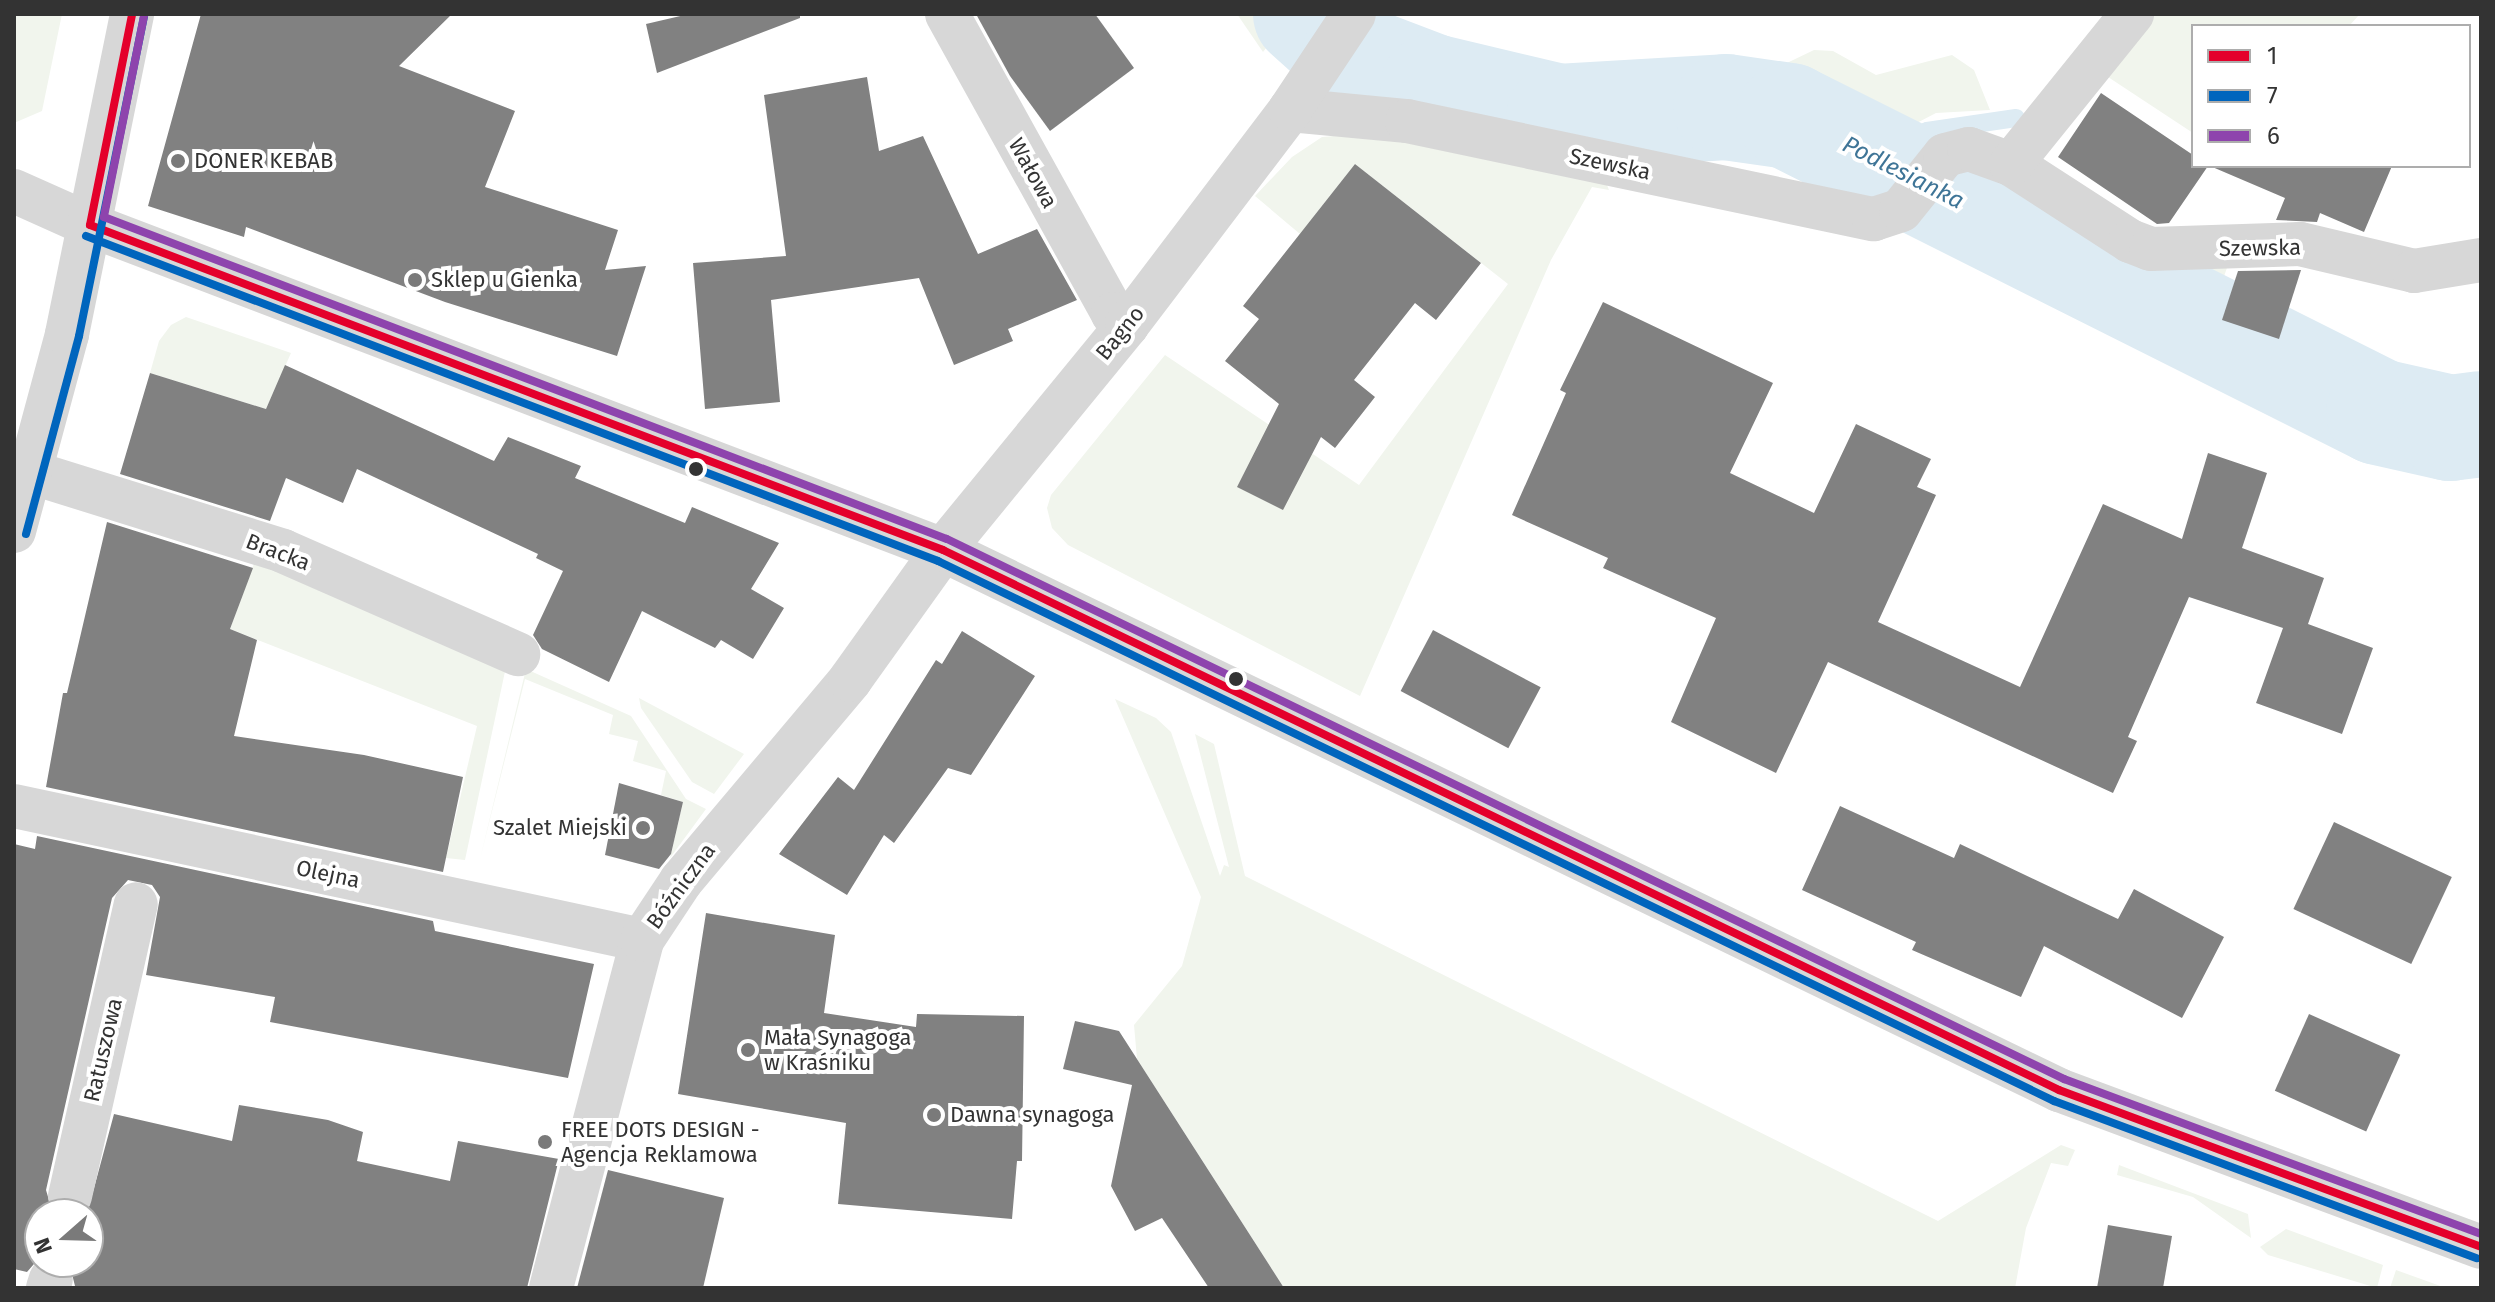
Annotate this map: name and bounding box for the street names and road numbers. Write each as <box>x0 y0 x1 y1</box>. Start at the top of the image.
street label: Wałowa <box>1003 133 1063 213</box>
street label: Szewska <box>1567 143 1653 185</box>
street label: Szewska <box>2219 234 2301 262</box>
street label: Bagno <box>1090 300 1150 366</box>
street label: Bracka <box>242 528 314 576</box>
street label: Bóźniczna <box>641 838 721 934</box>
street label: Olejna <box>294 854 362 894</box>
street label: Ratuszowa <box>78 995 128 1105</box>

